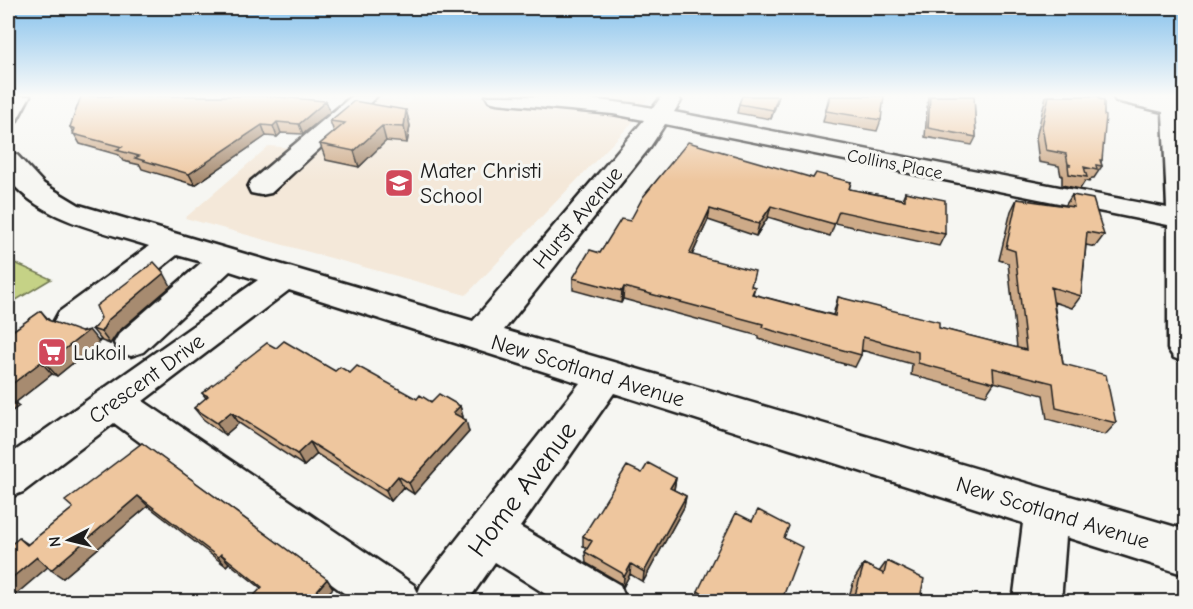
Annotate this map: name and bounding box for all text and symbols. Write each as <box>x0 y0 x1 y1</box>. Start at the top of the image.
street label: Collins Place <box>845 145 945 184</box>
place label: Mater Christi School <box>420 158 542 209</box>
street label: Hurst Avenue <box>527 161 628 274</box>
school or university icon: Mater Christi School <box>383 167 415 199</box>
street label: Crescent Drive <box>84 328 210 430</box>
street label: New Scotland Avenue <box>488 329 688 413</box>
supermarket icon: Lukoil <box>36 336 68 368</box>
place label: Lukoil <box>73 340 127 366</box>
street label: Home Avenue <box>462 416 583 563</box>
street label: New Scotland Avenue <box>953 471 1153 555</box>
north arrow <box>39 510 99 570</box>
text: N <box>46 535 65 548</box>

